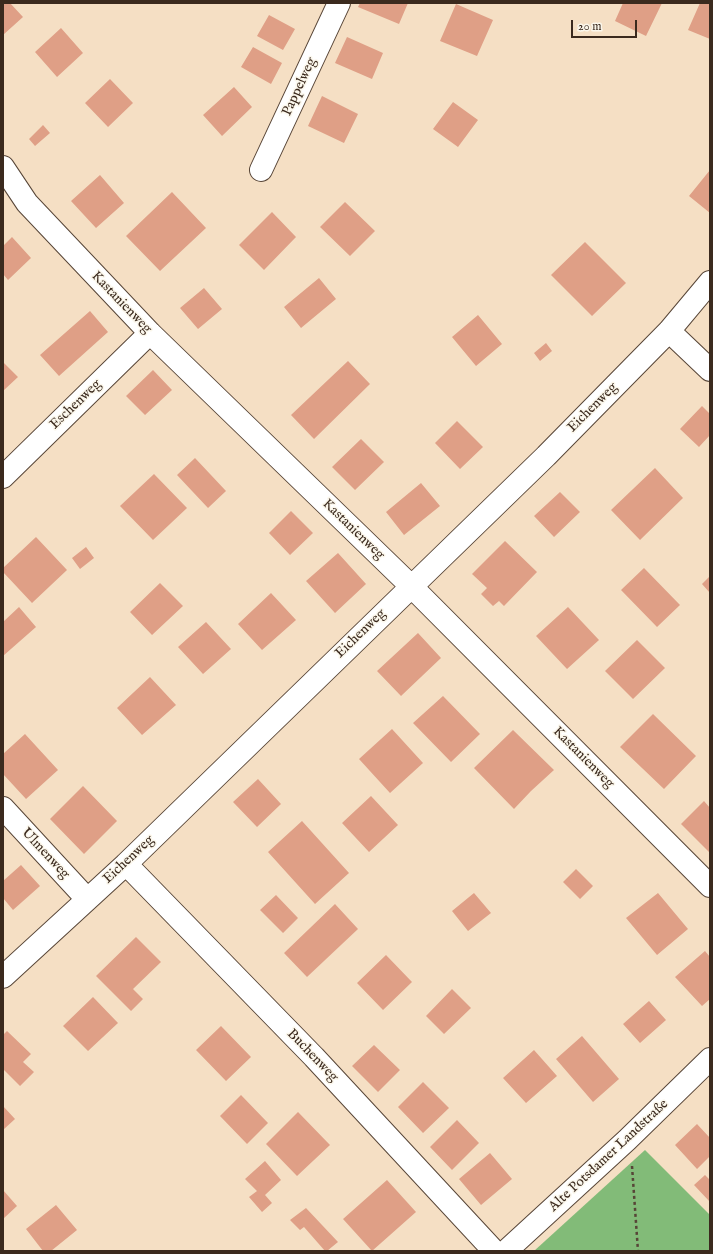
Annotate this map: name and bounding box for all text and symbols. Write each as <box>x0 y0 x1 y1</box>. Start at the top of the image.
scale bar <box>573 12 639 38</box>
text: 20 m <box>578 19 601 34</box>
street label: Pappelweg <box>279 55 321 119</box>
street label: Kastanienweg <box>87 268 155 338</box>
street label: Eschenweg <box>47 376 105 434</box>
street label: Eichenweg <box>565 380 621 436</box>
street label: Kastanienweg <box>318 496 388 564</box>
street label: Eichenweg <box>332 606 390 662</box>
street label: Kastanienweg <box>549 724 617 792</box>
street label: Ulmenweg <box>17 825 73 883</box>
street label: Eichenweg <box>100 832 158 888</box>
street label: Buchenweg <box>283 1026 341 1086</box>
street label: Alte Potsdamer Landstraße <box>546 1096 672 1216</box>

